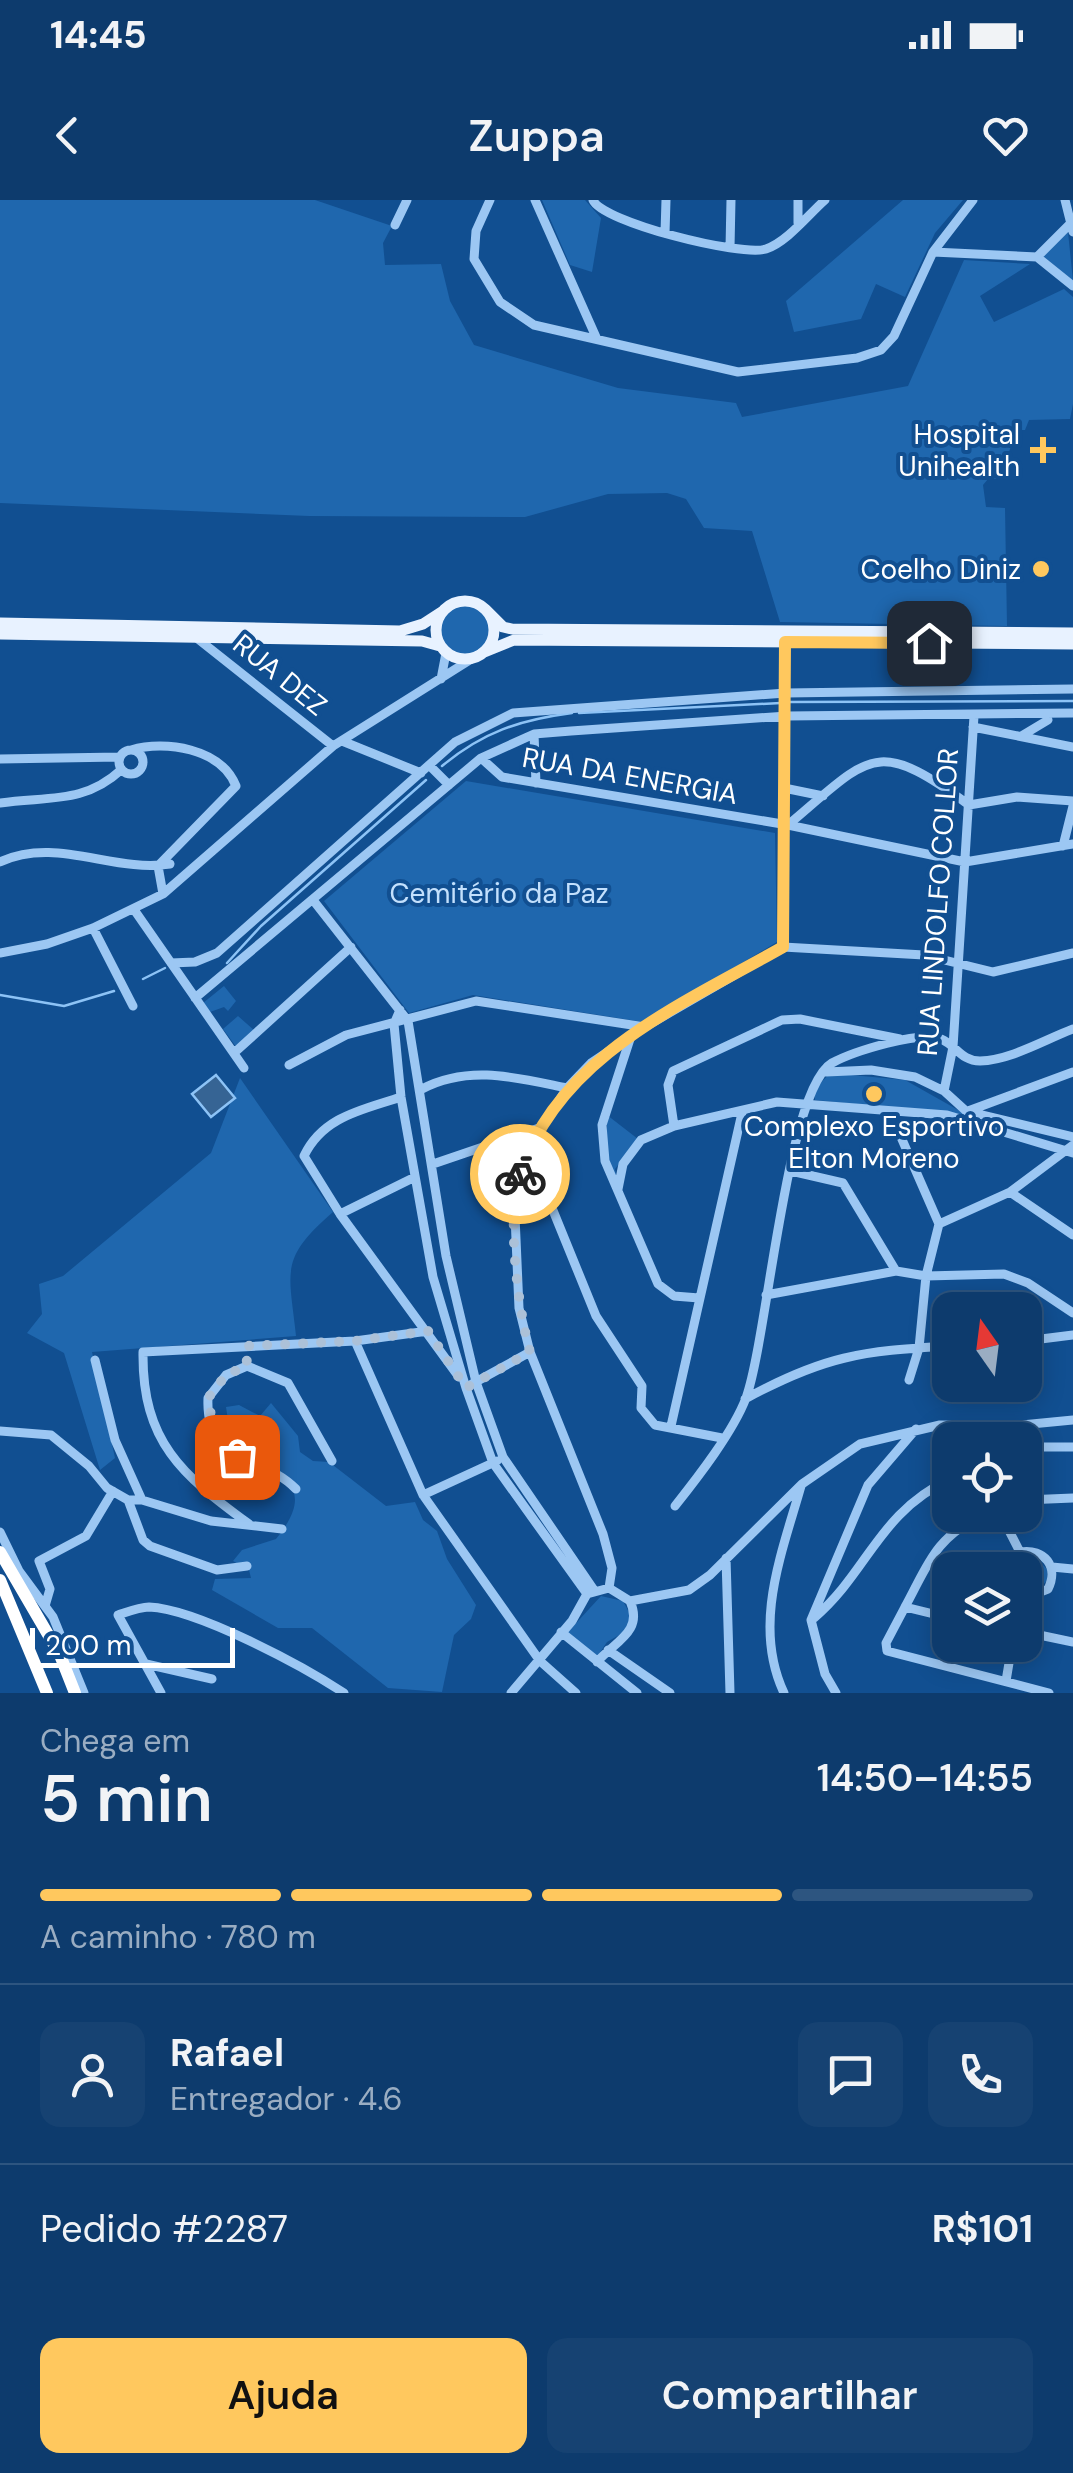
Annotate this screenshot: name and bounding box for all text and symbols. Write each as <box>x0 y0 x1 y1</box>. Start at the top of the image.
text: 14:45 <box>50 10 147 60</box>
text: Zuppa <box>468 106 605 165</box>
icon: back <box>40 108 95 163</box>
icon: heart <box>978 108 1033 163</box>
place label: Hospital Unihealth <box>898 416 1020 485</box>
marker: Hospital Unihealth <box>1030 437 1056 463</box>
place label: Coelho Diniz <box>860 551 1021 588</box>
marker: Coelho Diniz <box>1030 558 1052 580</box>
pin <box>887 601 972 686</box>
icon: home <box>902 616 957 671</box>
street label: RUA DEZ <box>225 626 335 724</box>
street label: RUA DA ENERGIA <box>519 739 741 813</box>
street label: RUA LINDOLFO COLLOR <box>909 747 967 1057</box>
park label: Cemitério da Paz <box>389 875 609 912</box>
marker: Complexo Esportivo Elton Moreno <box>863 1083 885 1105</box>
place label: Complexo Esportivo Elton Moreno <box>744 1108 1004 1177</box>
courier <box>470 1124 570 1224</box>
icon: bike <box>493 1147 548 1202</box>
north arrow <box>932 1292 1042 1402</box>
map controls <box>932 1292 1042 1662</box>
pin <box>195 1415 280 1500</box>
button: locate <box>932 1422 1042 1532</box>
icon: bag <box>210 1430 265 1485</box>
button: layers <box>932 1552 1042 1662</box>
scale bar <box>30 1623 235 1668</box>
text: 200 m <box>45 1627 132 1664</box>
text: Chega em <box>40 1720 190 1762</box>
text: 14:50–14:55 <box>817 1753 1033 1803</box>
text: 5 min <box>40 1757 213 1841</box>
text: A caminho · 780 m <box>40 1916 316 1958</box>
button: person <box>40 2022 145 2127</box>
button: chat <box>798 2022 903 2127</box>
button: phone <box>928 2022 1033 2127</box>
text: Rafael <box>170 2028 284 2078</box>
text: Entregador · 4.6 <box>170 2078 403 2120</box>
text: Pedido #2287 <box>40 2204 288 2254</box>
text: R$101 <box>932 2204 1033 2254</box>
button: Ajuda <box>40 2338 527 2453</box>
button: Compartilhar <box>547 2338 1033 2453</box>

